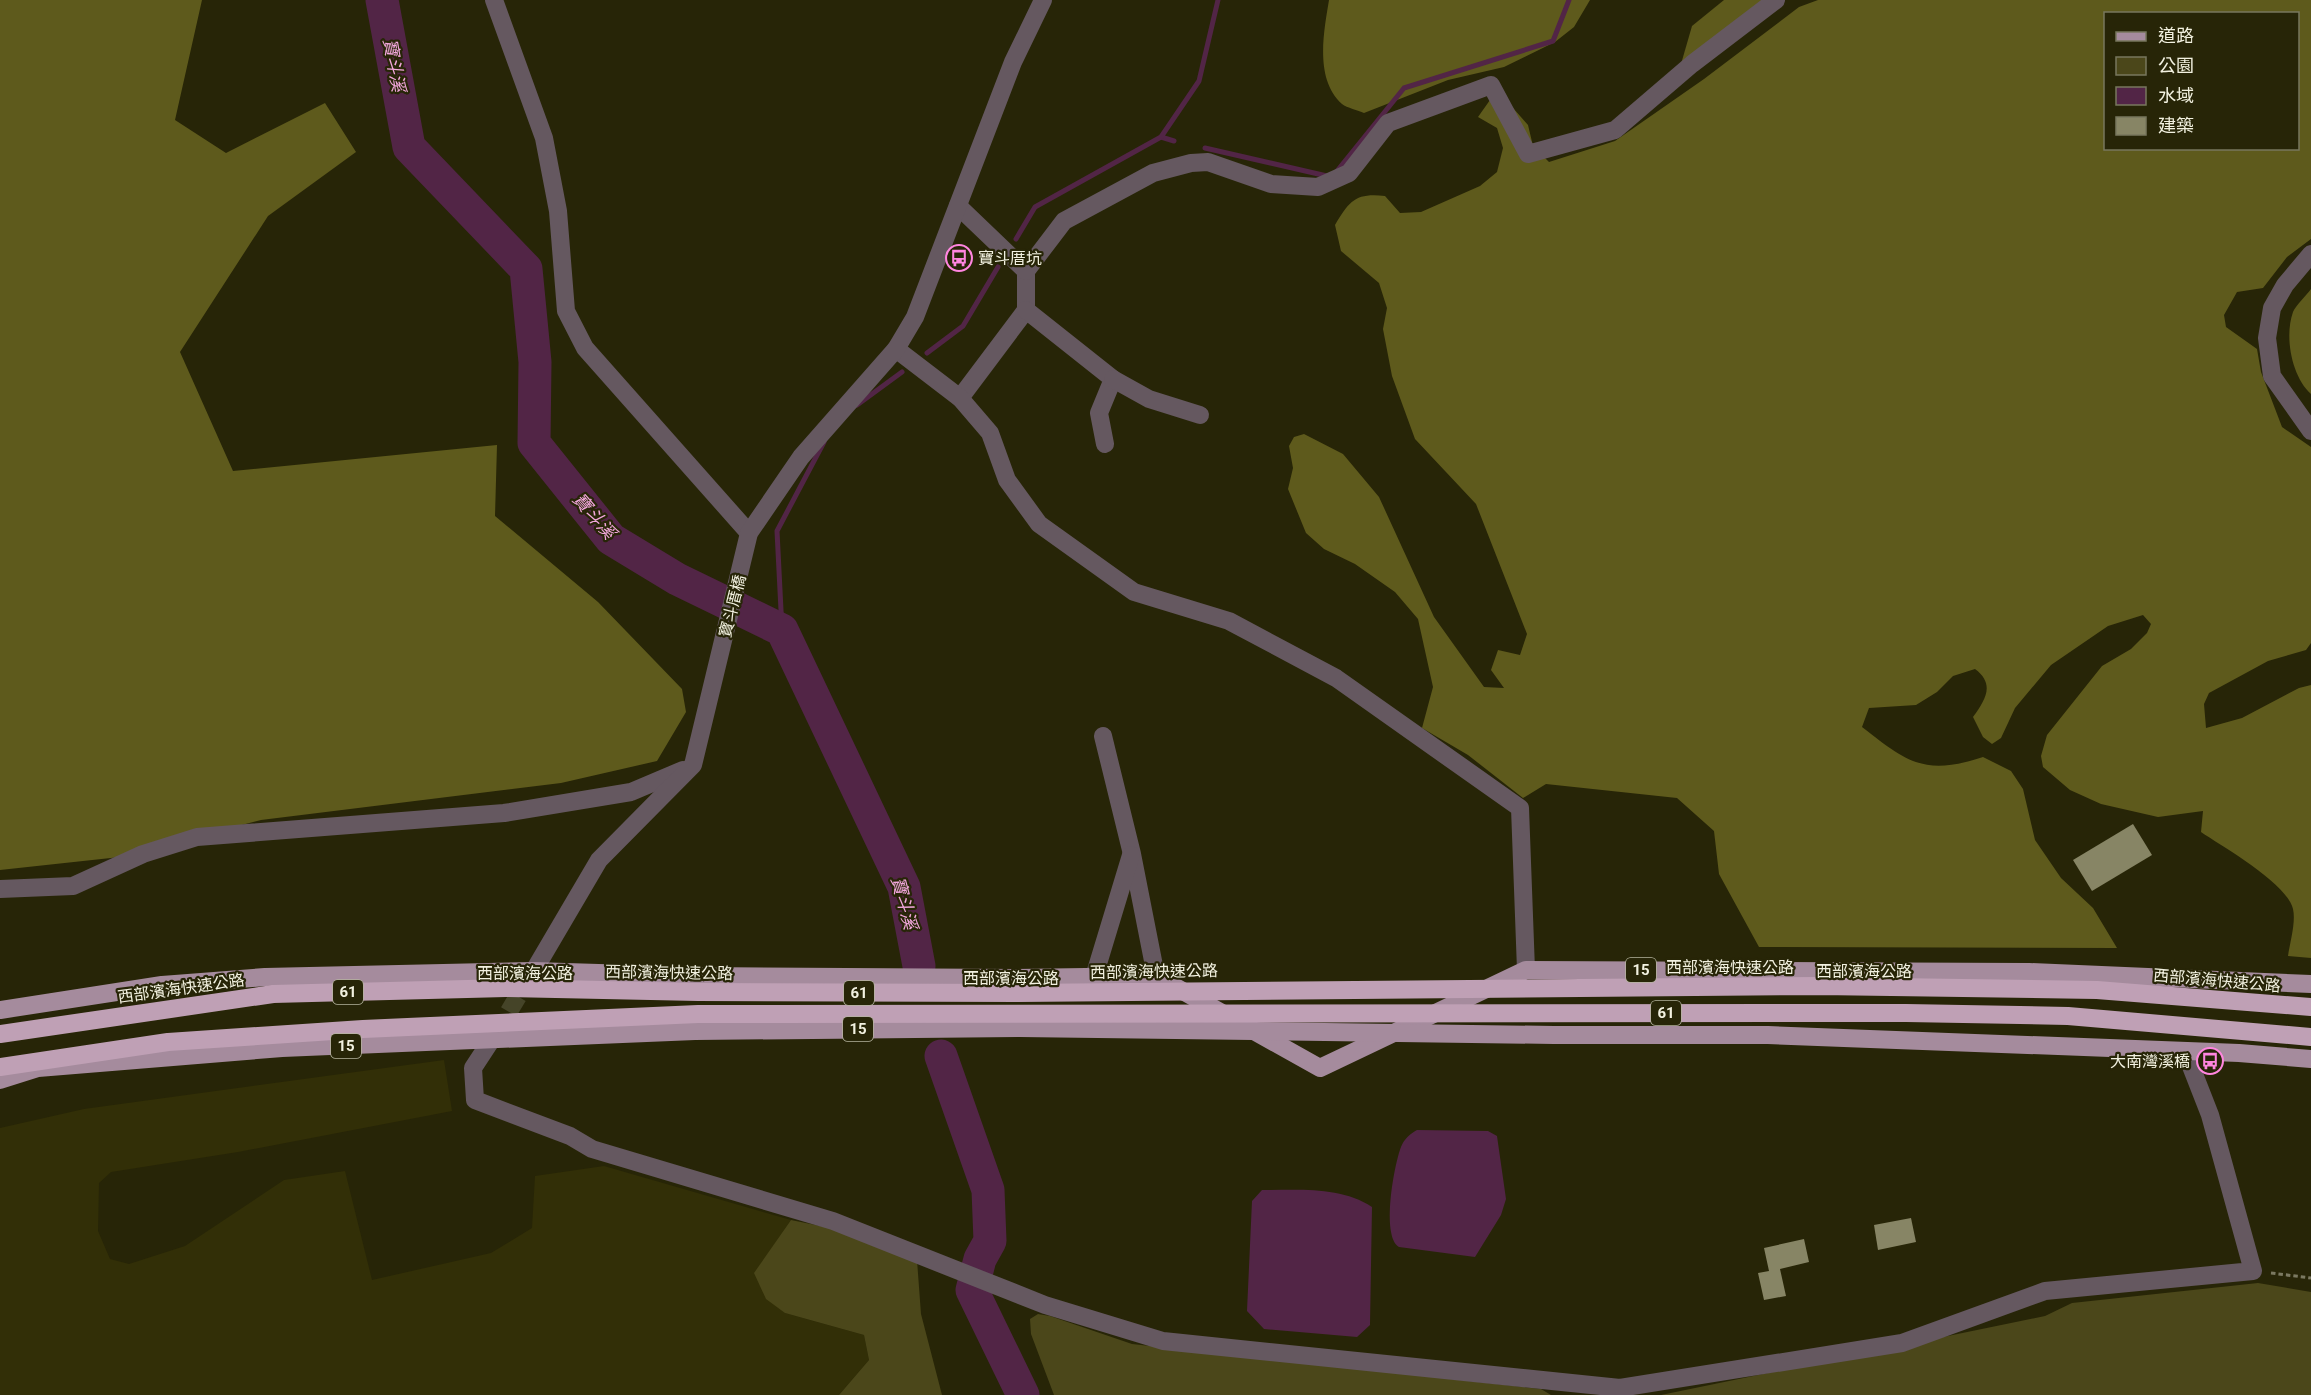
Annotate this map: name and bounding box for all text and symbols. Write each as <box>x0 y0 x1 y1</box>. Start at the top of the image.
legend <box>2104 12 2299 150</box>
text: 道路 <box>2158 25 2194 46</box>
water label: 寶斗溪 <box>379 37 410 96</box>
text: 公園 <box>2158 55 2194 76</box>
text: 水域 <box>2158 85 2194 106</box>
text: 建築 <box>2158 115 2194 136</box>
bus stop icon: 寶斗厝坑 <box>944 243 974 273</box>
place label: 寶斗厝坑 <box>978 249 1042 268</box>
water label: 寶斗溪 <box>569 488 622 545</box>
street label: 寶斗厝橋 <box>716 573 749 639</box>
water label: 寶斗溪 <box>887 874 922 935</box>
road number: 15 <box>1626 958 1656 982</box>
street label: 西部濱海快速公路 <box>1666 958 1794 977</box>
street label: 西部濱海快速公路 <box>1090 961 1218 982</box>
street label: 西部濱海快速公路 <box>605 962 733 983</box>
street label: 西部濱海公路 <box>1816 962 1912 981</box>
street label: 西部濱海公路 <box>477 964 573 983</box>
street label: 西部濱海快速公路 <box>2152 965 2282 996</box>
street label: 西部濱海公路 <box>963 969 1059 988</box>
street label: 西部濱海快速公路 <box>116 970 246 1007</box>
road number: 61 <box>333 980 363 1004</box>
road number: 61 <box>844 981 874 1005</box>
road number: 61 <box>1651 1001 1681 1025</box>
road number: 15 <box>843 1017 873 1041</box>
road number: 15 <box>331 1034 361 1058</box>
bus stop icon: 大南灣溪橋 <box>2195 1046 2225 1076</box>
place label: 大南灣溪橋 <box>2110 1052 2190 1071</box>

